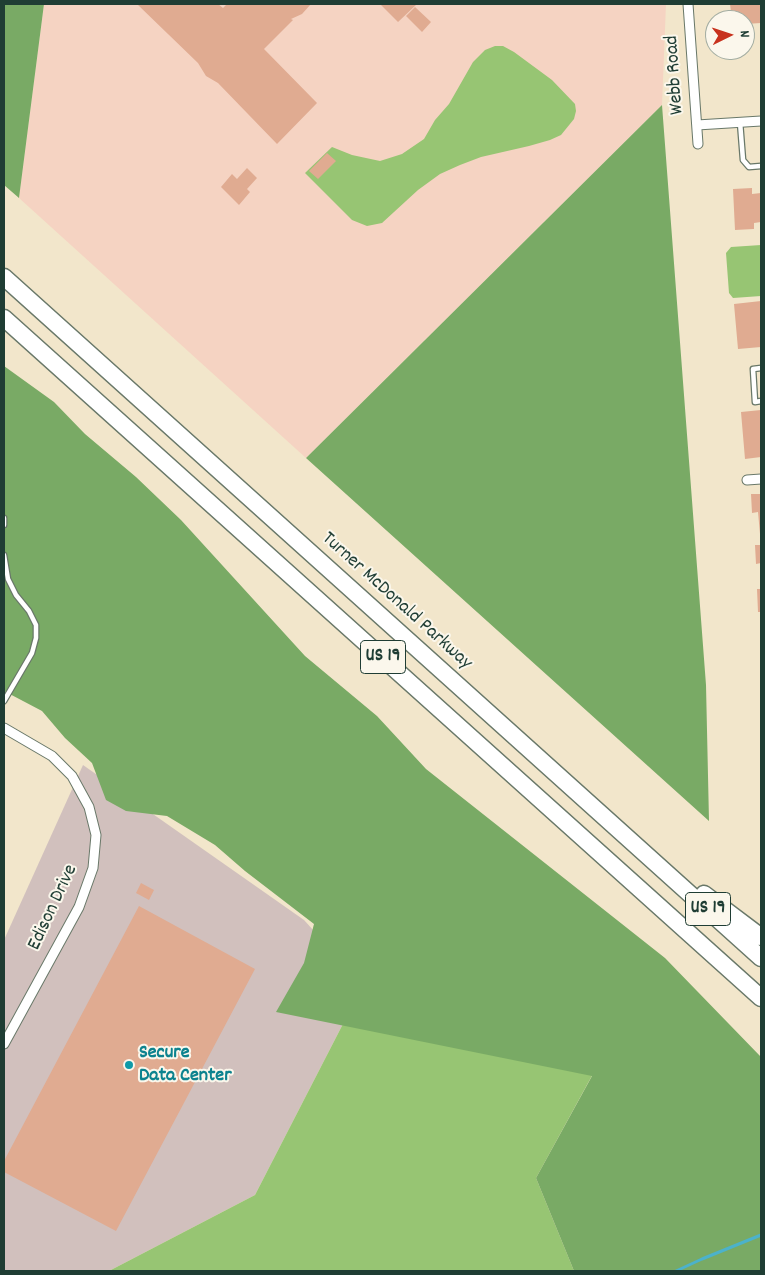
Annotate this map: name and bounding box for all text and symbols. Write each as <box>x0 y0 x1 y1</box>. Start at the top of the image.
north arrow <box>705 10 755 60</box>
text: N <box>734 30 754 38</box>
street label: Webb Road <box>661 34 691 116</box>
street label: Turner McDonald Parkway <box>316 528 476 676</box>
road number: US 19 <box>360 640 406 674</box>
street label: Edison Drive <box>24 861 84 955</box>
road number: US 19 <box>686 892 730 926</box>
place label: Secure Data Center <box>139 1042 232 1089</box>
marker: Secure Data Center <box>123 1059 135 1071</box>

